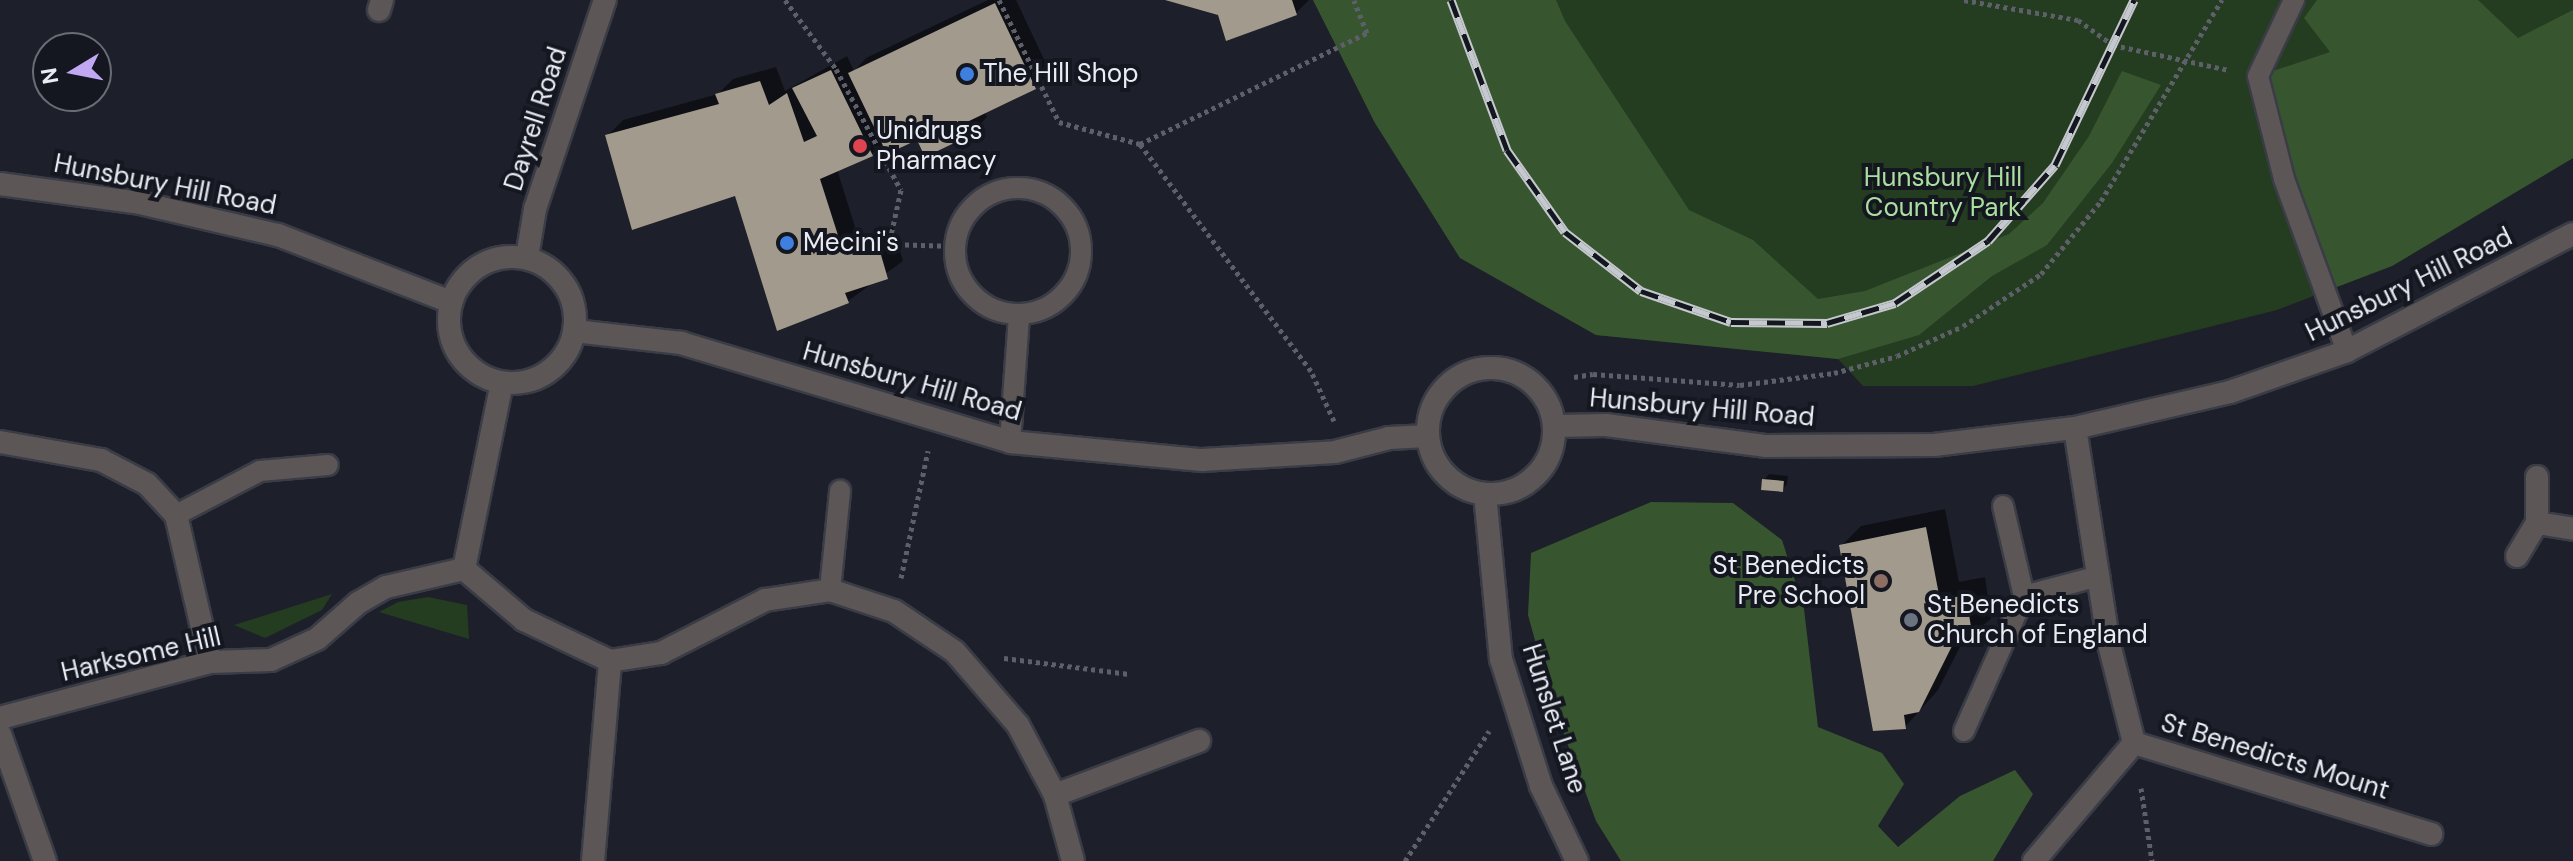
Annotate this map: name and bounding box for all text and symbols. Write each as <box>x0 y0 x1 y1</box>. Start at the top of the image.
north arrow <box>32 32 112 112</box>
street label: Dayrell Road <box>498 43 574 195</box>
place label: The Hill Shop <box>983 58 1138 90</box>
text: N <box>34 65 66 86</box>
marker: The Hill Shop <box>958 65 976 83</box>
place label: Unidrugs Pharmacy <box>876 115 996 176</box>
marker: Unidrugs Pharmacy <box>851 137 869 155</box>
street label: Hunsbury Hill Road <box>51 148 279 222</box>
park label: Hunsbury Hill Country Park <box>1864 162 2022 224</box>
street label: Hunsbury Hill Road <box>2301 222 2517 348</box>
place label: Mecini's <box>803 227 899 259</box>
marker: Mecini's <box>778 234 796 252</box>
street label: Hunsbury Hill Road <box>799 336 1025 428</box>
street label: Hunsbury Hill Road <box>1588 383 1816 433</box>
place label: St Benedicts Pre School <box>1712 550 1865 612</box>
marker: St Benedicts Pre School <box>1872 572 1890 590</box>
place label: St Benedicts Church of England <box>1927 589 2148 650</box>
marker: St Benedicts Church of England <box>1902 611 1920 629</box>
street label: Harksome Hill <box>58 622 224 688</box>
street label: Hunslet Lane <box>1515 640 1593 798</box>
street label: St Benedicts Mount <box>2157 707 2393 807</box>

